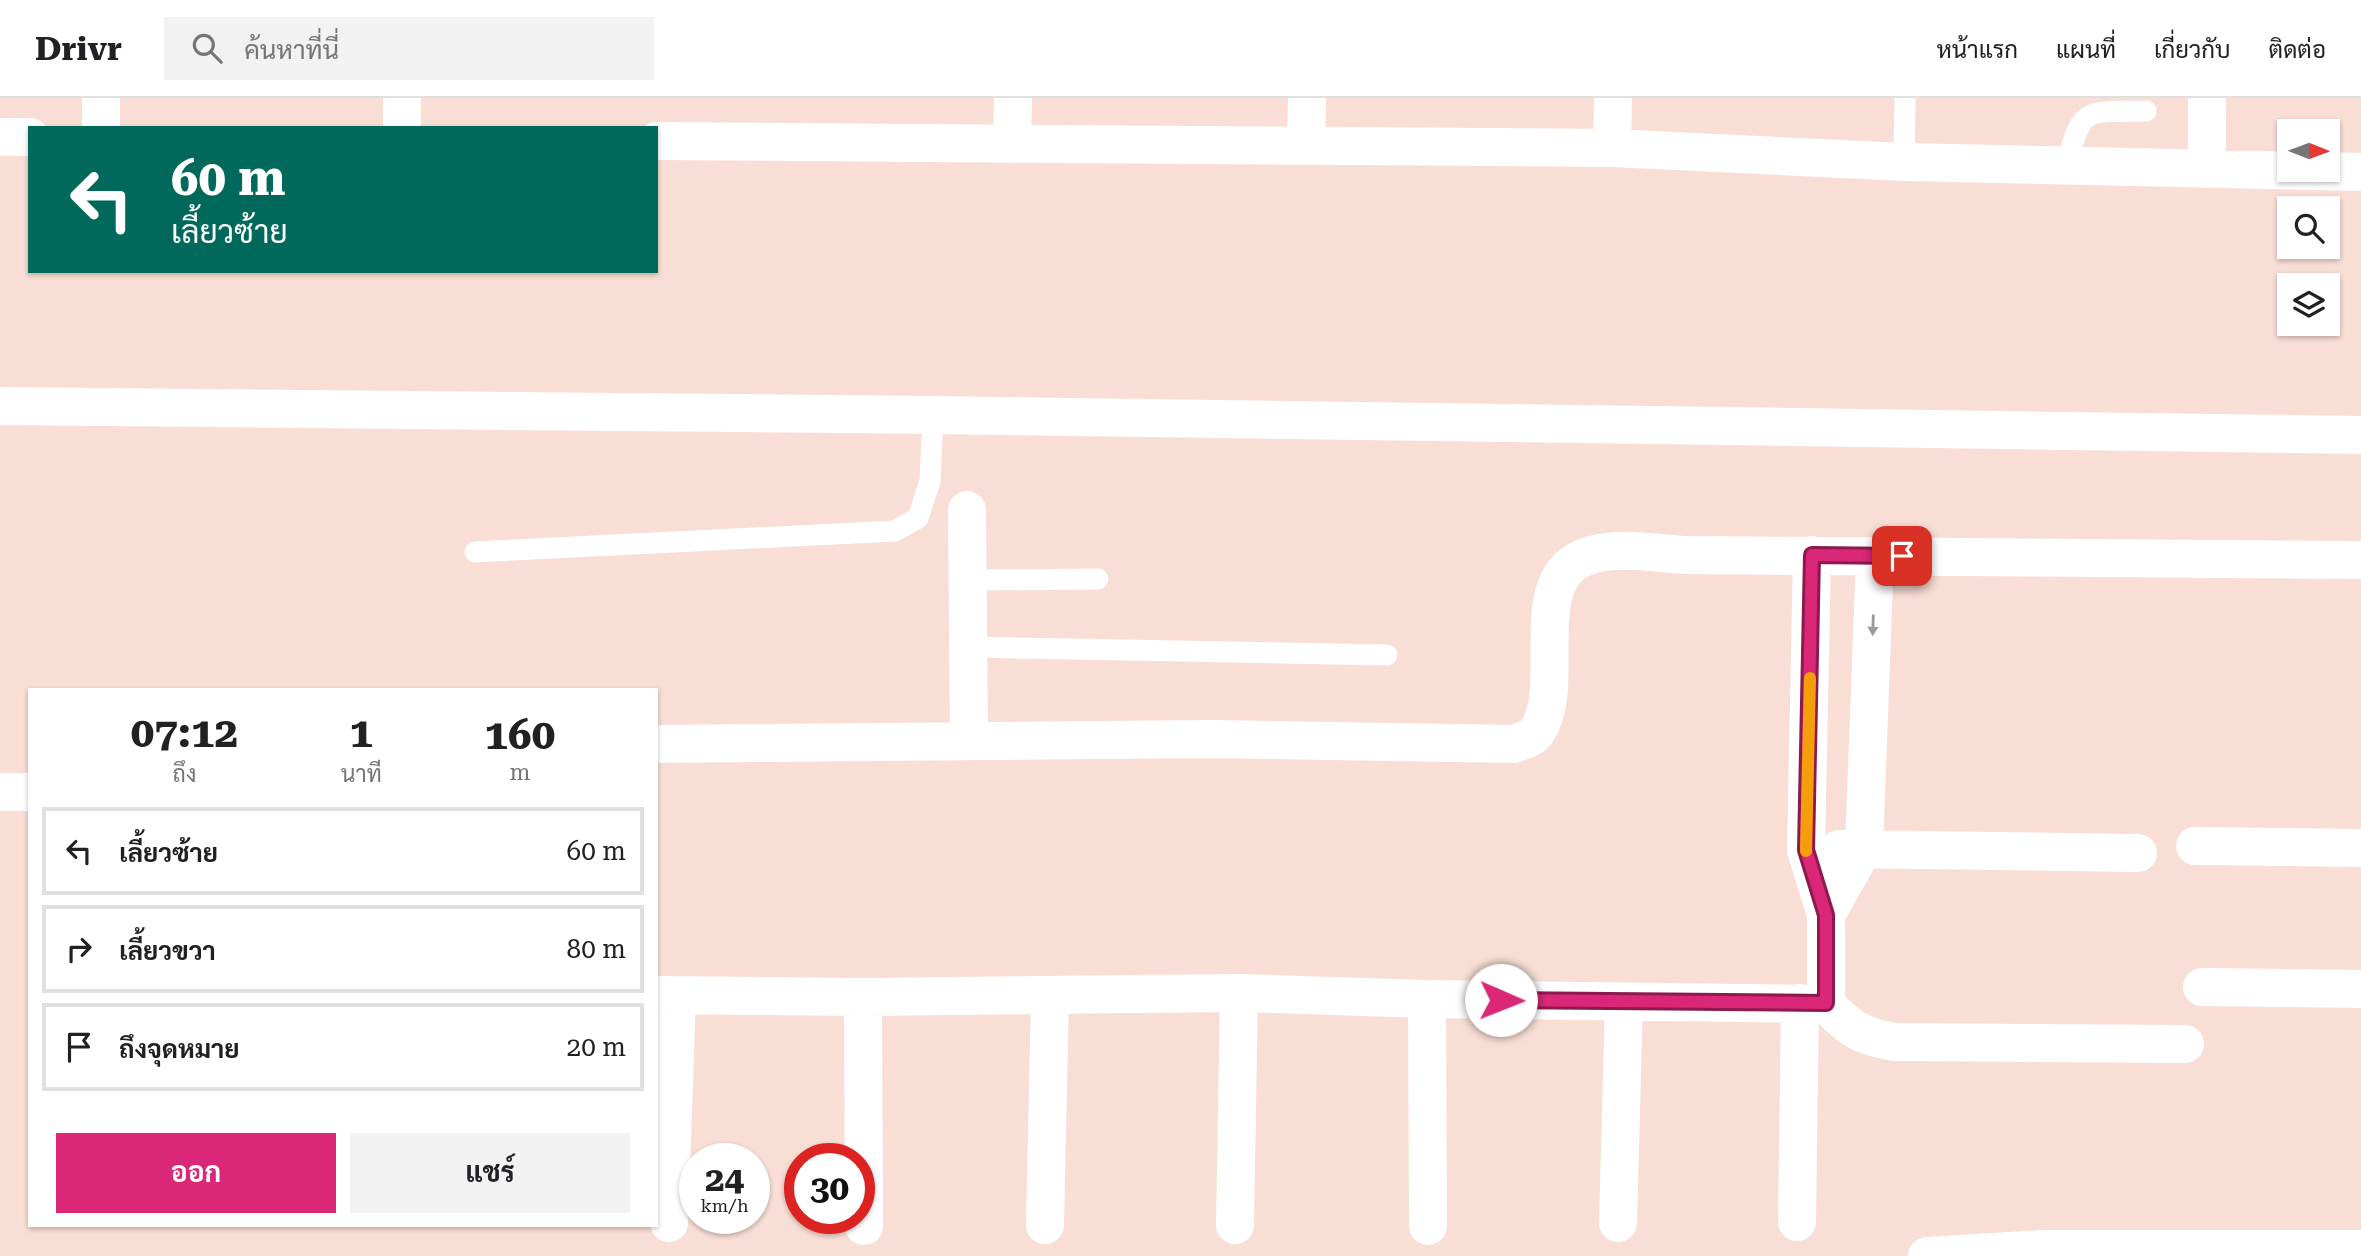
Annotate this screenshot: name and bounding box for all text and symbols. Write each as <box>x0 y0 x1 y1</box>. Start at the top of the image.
search box <box>164 17 654 80</box>
text: Drivr <box>35 29 122 68</box>
icon: search <box>188 29 226 67</box>
text: ค้นหาที่นี่ <box>244 35 339 65</box>
text: หน้าแรก <box>1937 36 2018 64</box>
text: แผนที่ <box>2056 36 2116 64</box>
text: เกี่ยวกับ <box>2154 36 2231 64</box>
text: ติดต่อ <box>2269 36 2326 64</box>
north arrow <box>2277 119 2340 182</box>
map controls <box>2277 119 2340 336</box>
text: 60 m <box>171 150 286 207</box>
icon: left <box>56 154 147 245</box>
button: search <box>2277 196 2340 259</box>
text: เลี้ยวซ้าย <box>171 213 288 251</box>
button: layers <box>2277 273 2340 336</box>
pin <box>1872 526 1932 586</box>
icon: arrive <box>1883 537 1921 575</box>
one-way arrow <box>1867 614 1878 636</box>
text: 07:12 <box>131 708 238 757</box>
text: 1 <box>350 708 373 757</box>
text: 160 <box>485 710 555 759</box>
text: m <box>509 759 530 786</box>
text: ถึง <box>173 761 196 788</box>
text: นาที <box>341 761 382 788</box>
icon: left <box>60 832 98 870</box>
text: 60 m <box>567 836 626 866</box>
text: เลี้ยวซ้าย <box>119 838 218 868</box>
icon: right <box>60 930 98 968</box>
text: 80 m <box>567 934 626 964</box>
text: เลี้ยวขวา <box>119 936 216 966</box>
position arrow <box>1464 963 1538 1037</box>
icon: arrive <box>60 1028 98 1066</box>
text: 20 m <box>567 1032 626 1062</box>
text: ถึงจุดหมาย <box>119 1034 240 1064</box>
button: ออก <box>56 1133 336 1213</box>
button: แชร์ <box>350 1133 630 1213</box>
speed limit sign: 30 <box>784 1143 875 1234</box>
text: 24 <box>705 1159 744 1200</box>
text: km/h <box>700 1195 749 1216</box>

